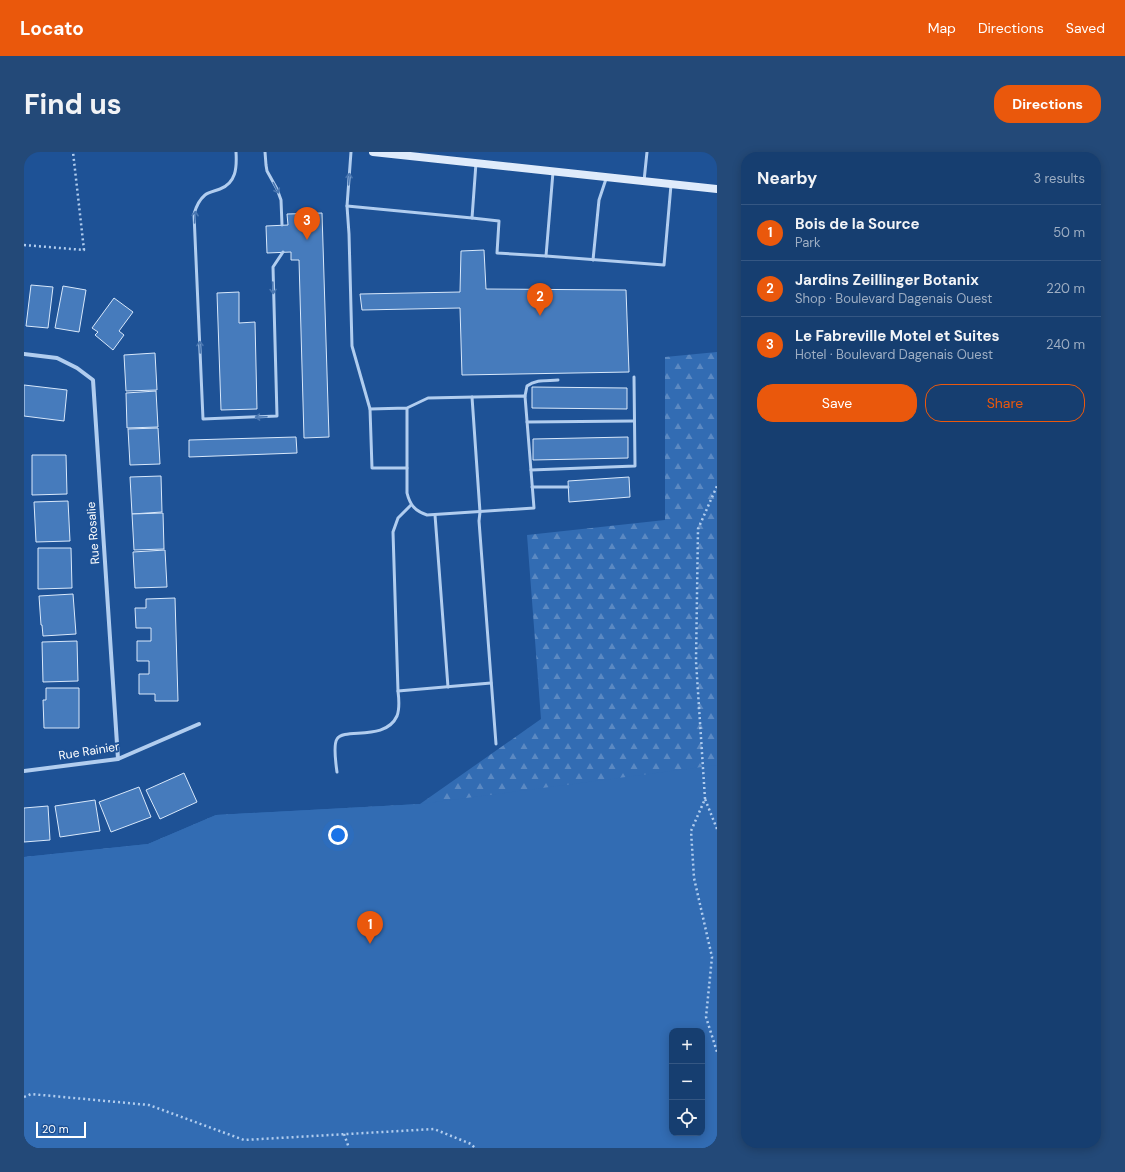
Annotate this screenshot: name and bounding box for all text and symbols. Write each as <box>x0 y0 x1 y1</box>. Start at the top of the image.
text: Locato <box>20 16 84 41</box>
text: Map <box>928 19 956 37</box>
text: Directions <box>978 19 1044 37</box>
text: Saved <box>1066 19 1105 37</box>
button: Directions <box>994 85 1101 123</box>
text: Find us <box>24 86 122 123</box>
text: Nearby <box>757 167 817 189</box>
text: 3 results <box>1033 170 1085 187</box>
one-way arrow <box>345 173 352 186</box>
one-way arrow <box>273 182 280 194</box>
pin: 3 <box>294 207 320 240</box>
one-way arrow <box>191 211 198 224</box>
text: Bois de la Source <box>795 214 920 234</box>
text: 1 <box>768 224 772 241</box>
text: 50 m <box>1053 224 1085 241</box>
text: Park <box>795 234 821 251</box>
text: Jardins Zeillinger Botanix <box>795 270 979 290</box>
text: 2 <box>766 280 774 297</box>
text: 220 m <box>1046 280 1085 297</box>
one-way arrow <box>270 281 277 294</box>
pin: 2 <box>527 283 553 316</box>
text: Shop · Boulevard Dagenais Ouest <box>795 290 992 307</box>
text: Le Fabreville Motel et Suites <box>795 326 999 346</box>
text: 3 <box>766 336 774 353</box>
text: 240 m <box>1046 336 1085 353</box>
one-way arrow <box>196 341 204 354</box>
text: Hotel · Boulevard Dagenais Ouest <box>795 346 993 363</box>
button: Save <box>757 384 917 422</box>
button: Share <box>925 384 1085 422</box>
one-way arrow <box>255 413 268 421</box>
street label: Rue Rosalie <box>83 501 103 565</box>
street label: Rue Rainier <box>57 738 121 764</box>
your location <box>328 825 348 845</box>
pin: 1 <box>357 911 383 944</box>
map controls <box>669 1028 705 1136</box>
button: + <box>669 1028 705 1064</box>
button: − <box>669 1064 705 1100</box>
button: locate <box>669 1100 705 1136</box>
scale bar <box>36 1120 86 1139</box>
text: 20 m <box>42 1122 68 1136</box>

